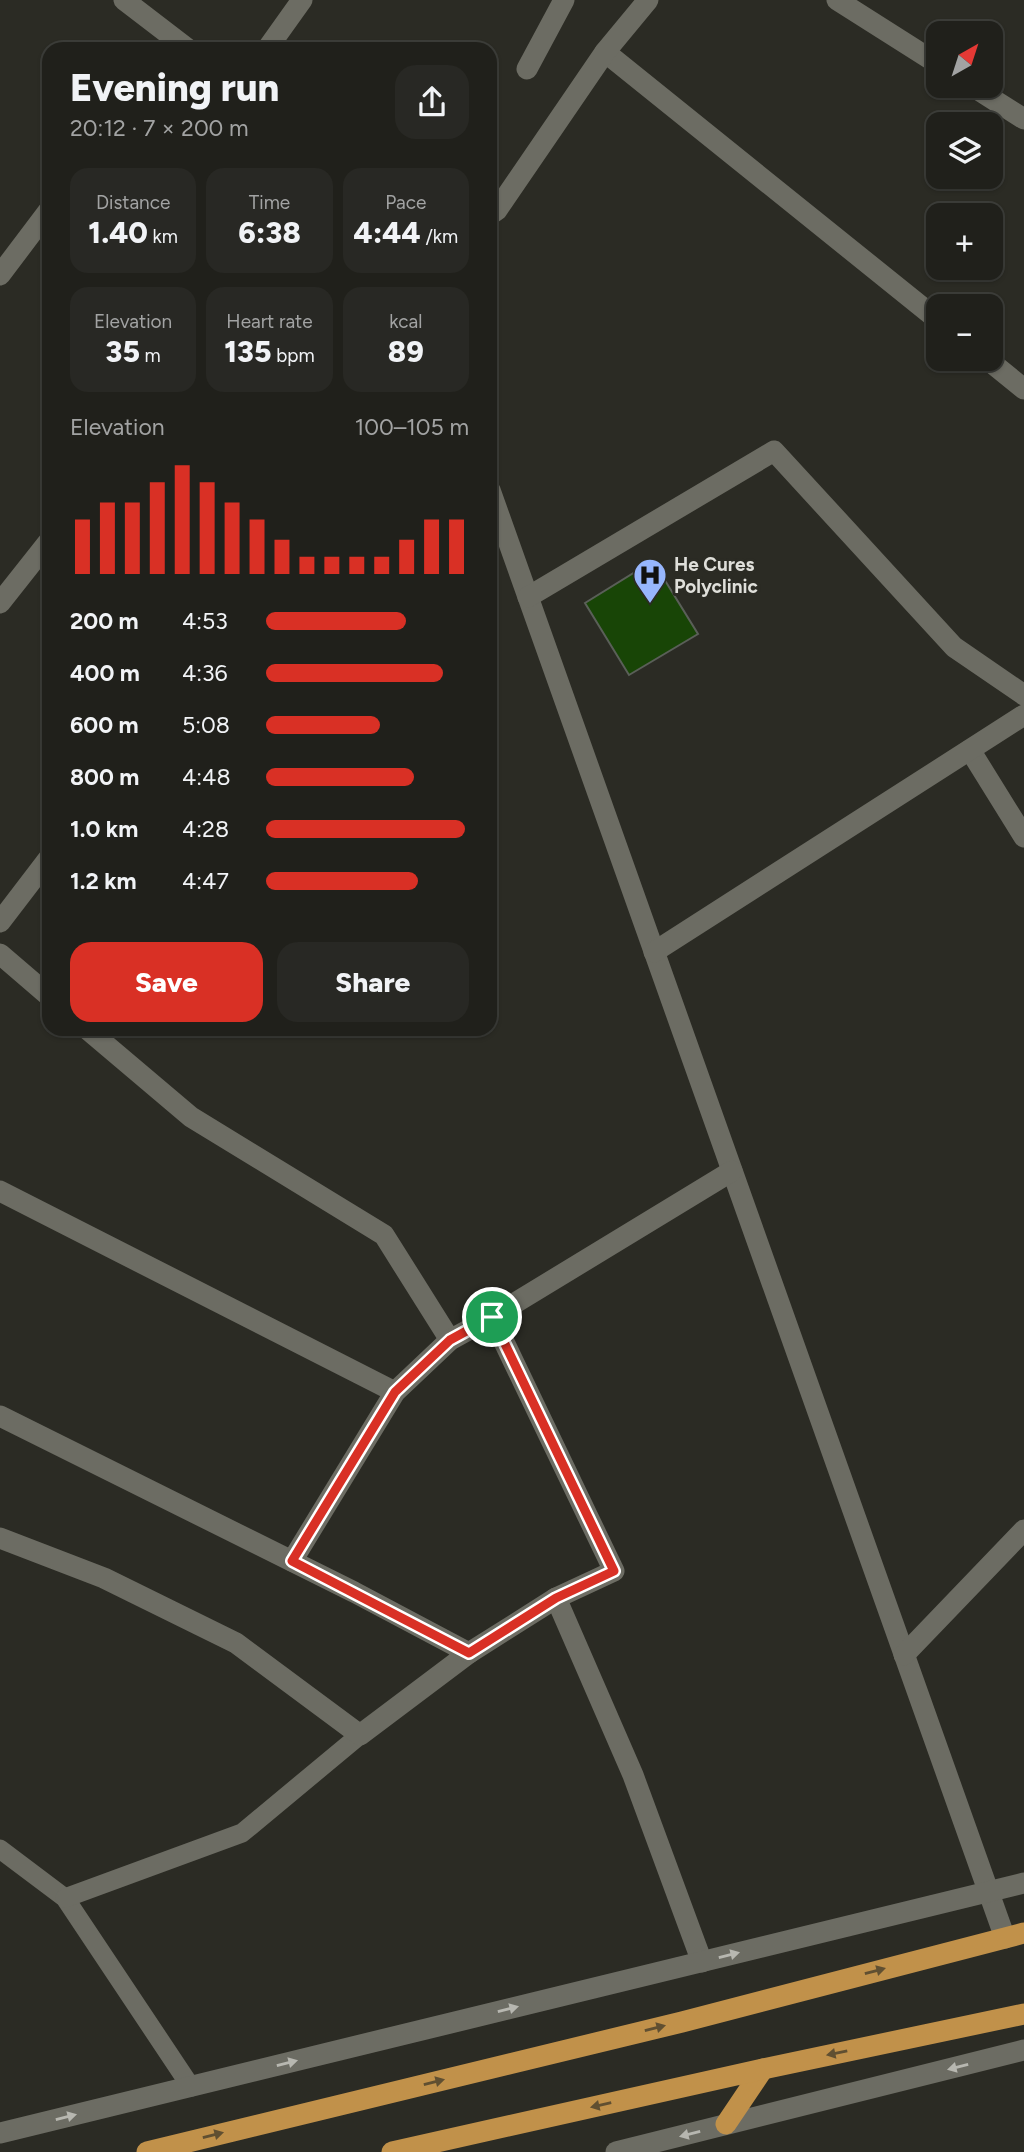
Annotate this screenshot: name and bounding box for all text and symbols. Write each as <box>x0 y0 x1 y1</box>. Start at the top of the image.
north arrow <box>926 21 1003 98</box>
map controls <box>926 21 1003 371</box>
text: Evening run <box>70 65 279 111</box>
button: share <box>395 65 469 139</box>
button: layers <box>926 112 1003 189</box>
text: 20:12 · 7 × 200 m <box>70 114 249 142</box>
text: Distance <box>96 191 170 214</box>
text: Time <box>249 191 290 214</box>
text: Pace <box>385 191 426 214</box>
button: + <box>926 203 1003 280</box>
text: 1.40 <box>88 214 148 251</box>
text: 6:38 <box>238 214 301 251</box>
text: 4:44 <box>353 214 421 251</box>
text: km <box>148 225 178 248</box>
text: /km <box>421 225 458 248</box>
button: − <box>926 294 1003 371</box>
text: Elevation <box>94 310 172 333</box>
text: Heart rate <box>226 310 313 333</box>
text: kcal <box>389 310 422 333</box>
text: 35 <box>106 333 140 370</box>
text: 135 <box>224 333 271 370</box>
text: 89 <box>388 333 424 370</box>
text: m <box>140 344 161 367</box>
text: bpm <box>271 344 315 367</box>
text: Elevation <box>70 413 165 441</box>
text: 100–105 m <box>355 413 469 441</box>
place label: He Cures Polyclinic <box>674 553 758 598</box>
hospital icon: He Cures Polyclinic <box>631 556 669 605</box>
text: 200 m <box>70 607 139 635</box>
text: 4:53 <box>182 607 228 635</box>
text: 400 m <box>70 659 140 687</box>
text: 4:36 <box>182 659 228 687</box>
text: 600 m <box>70 711 139 739</box>
text: 5:08 <box>182 711 230 739</box>
text: 800 m <box>70 763 139 791</box>
text: 4:48 <box>182 763 231 791</box>
text: 1.0 km <box>70 815 138 843</box>
text: 4:28 <box>182 815 229 843</box>
text: 1.2 km <box>70 867 137 895</box>
text: 4:47 <box>182 867 229 895</box>
button: Save <box>70 942 263 1022</box>
button: Share <box>277 942 469 1022</box>
pin <box>462 1287 522 1347</box>
icon: arrive <box>473 1298 511 1336</box>
one-way arrow <box>718 1949 740 1960</box>
one-way arrow <box>864 1965 886 1976</box>
one-way arrow <box>497 2003 519 2014</box>
one-way arrow <box>644 2022 666 2033</box>
one-way arrow <box>826 2048 848 2059</box>
one-way arrow <box>276 2057 298 2068</box>
one-way arrow <box>947 2062 969 2073</box>
one-way arrow <box>423 2076 445 2087</box>
one-way arrow <box>590 2100 612 2111</box>
one-way arrow <box>55 2111 77 2122</box>
one-way arrow <box>202 2129 224 2140</box>
one-way arrow <box>678 2129 700 2140</box>

